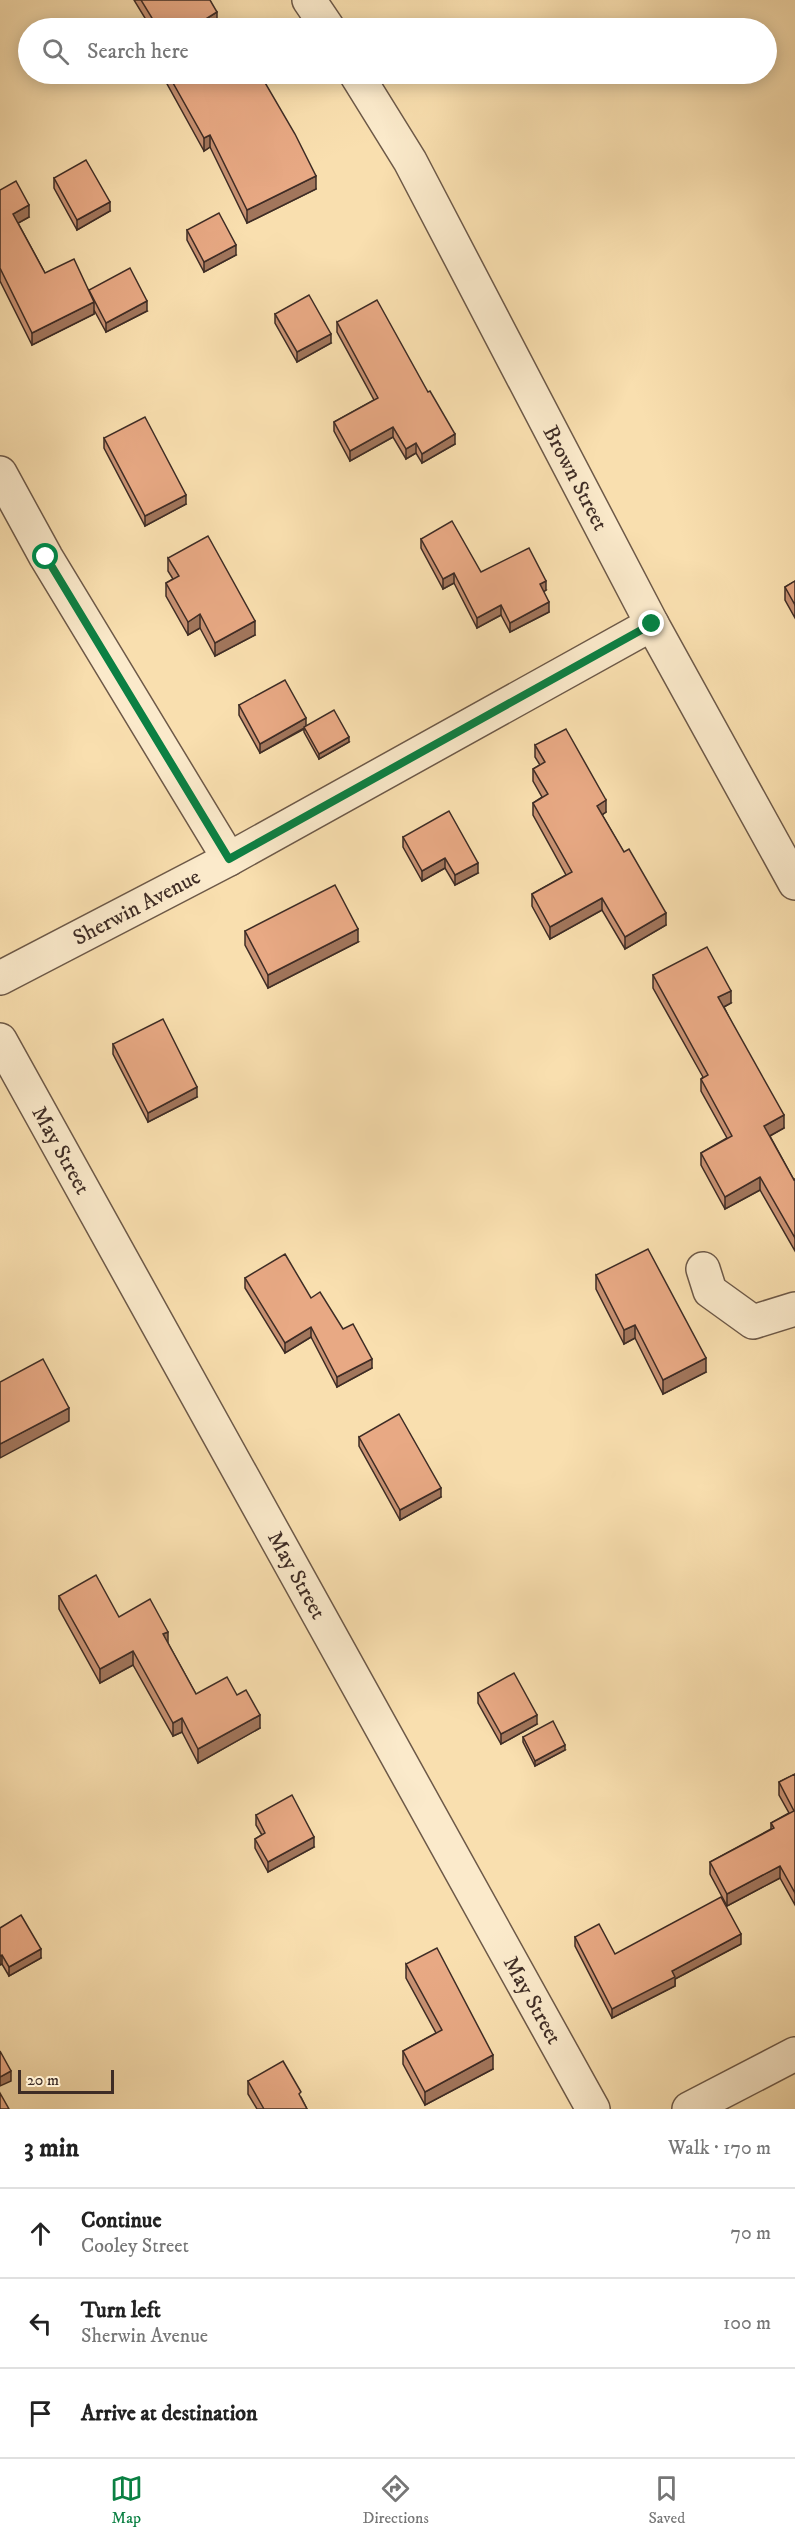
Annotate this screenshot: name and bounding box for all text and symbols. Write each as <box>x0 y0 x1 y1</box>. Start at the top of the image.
search box <box>18 18 777 84</box>
icon: search <box>39 35 72 68</box>
text: Search here <box>87 38 189 65</box>
street label: Brown Street <box>537 421 614 535</box>
route start <box>32 543 58 569</box>
route end <box>638 610 664 636</box>
street label: Sherwin Avenue <box>68 863 205 951</box>
street label: May Street <box>26 1101 96 1199</box>
street label: May Street <box>262 1526 332 1624</box>
street label: May Street <box>497 1951 568 2049</box>
scale bar <box>18 2067 114 2094</box>
text: 20 m <box>27 2070 59 2090</box>
text: 3 min <box>24 2132 79 2165</box>
text: Walk · 170 m <box>668 2136 771 2161</box>
text: Continue <box>81 2207 162 2234</box>
icon: ahead <box>24 2217 57 2250</box>
text: 70 m <box>730 2221 771 2246</box>
text: Cooley Street <box>81 2234 189 2259</box>
text: Turn left <box>81 2297 161 2324</box>
icon: left <box>24 2307 57 2340</box>
text: 100 m <box>723 2311 771 2336</box>
text: Sherwin Avenue <box>81 2324 208 2349</box>
icon: arrive <box>24 2397 57 2430</box>
text: Arrive at destination <box>81 2400 258 2427</box>
tab: Map <box>110 2472 143 2528</box>
tab: Directions <box>362 2472 429 2528</box>
tab: Saved <box>648 2472 685 2528</box>

